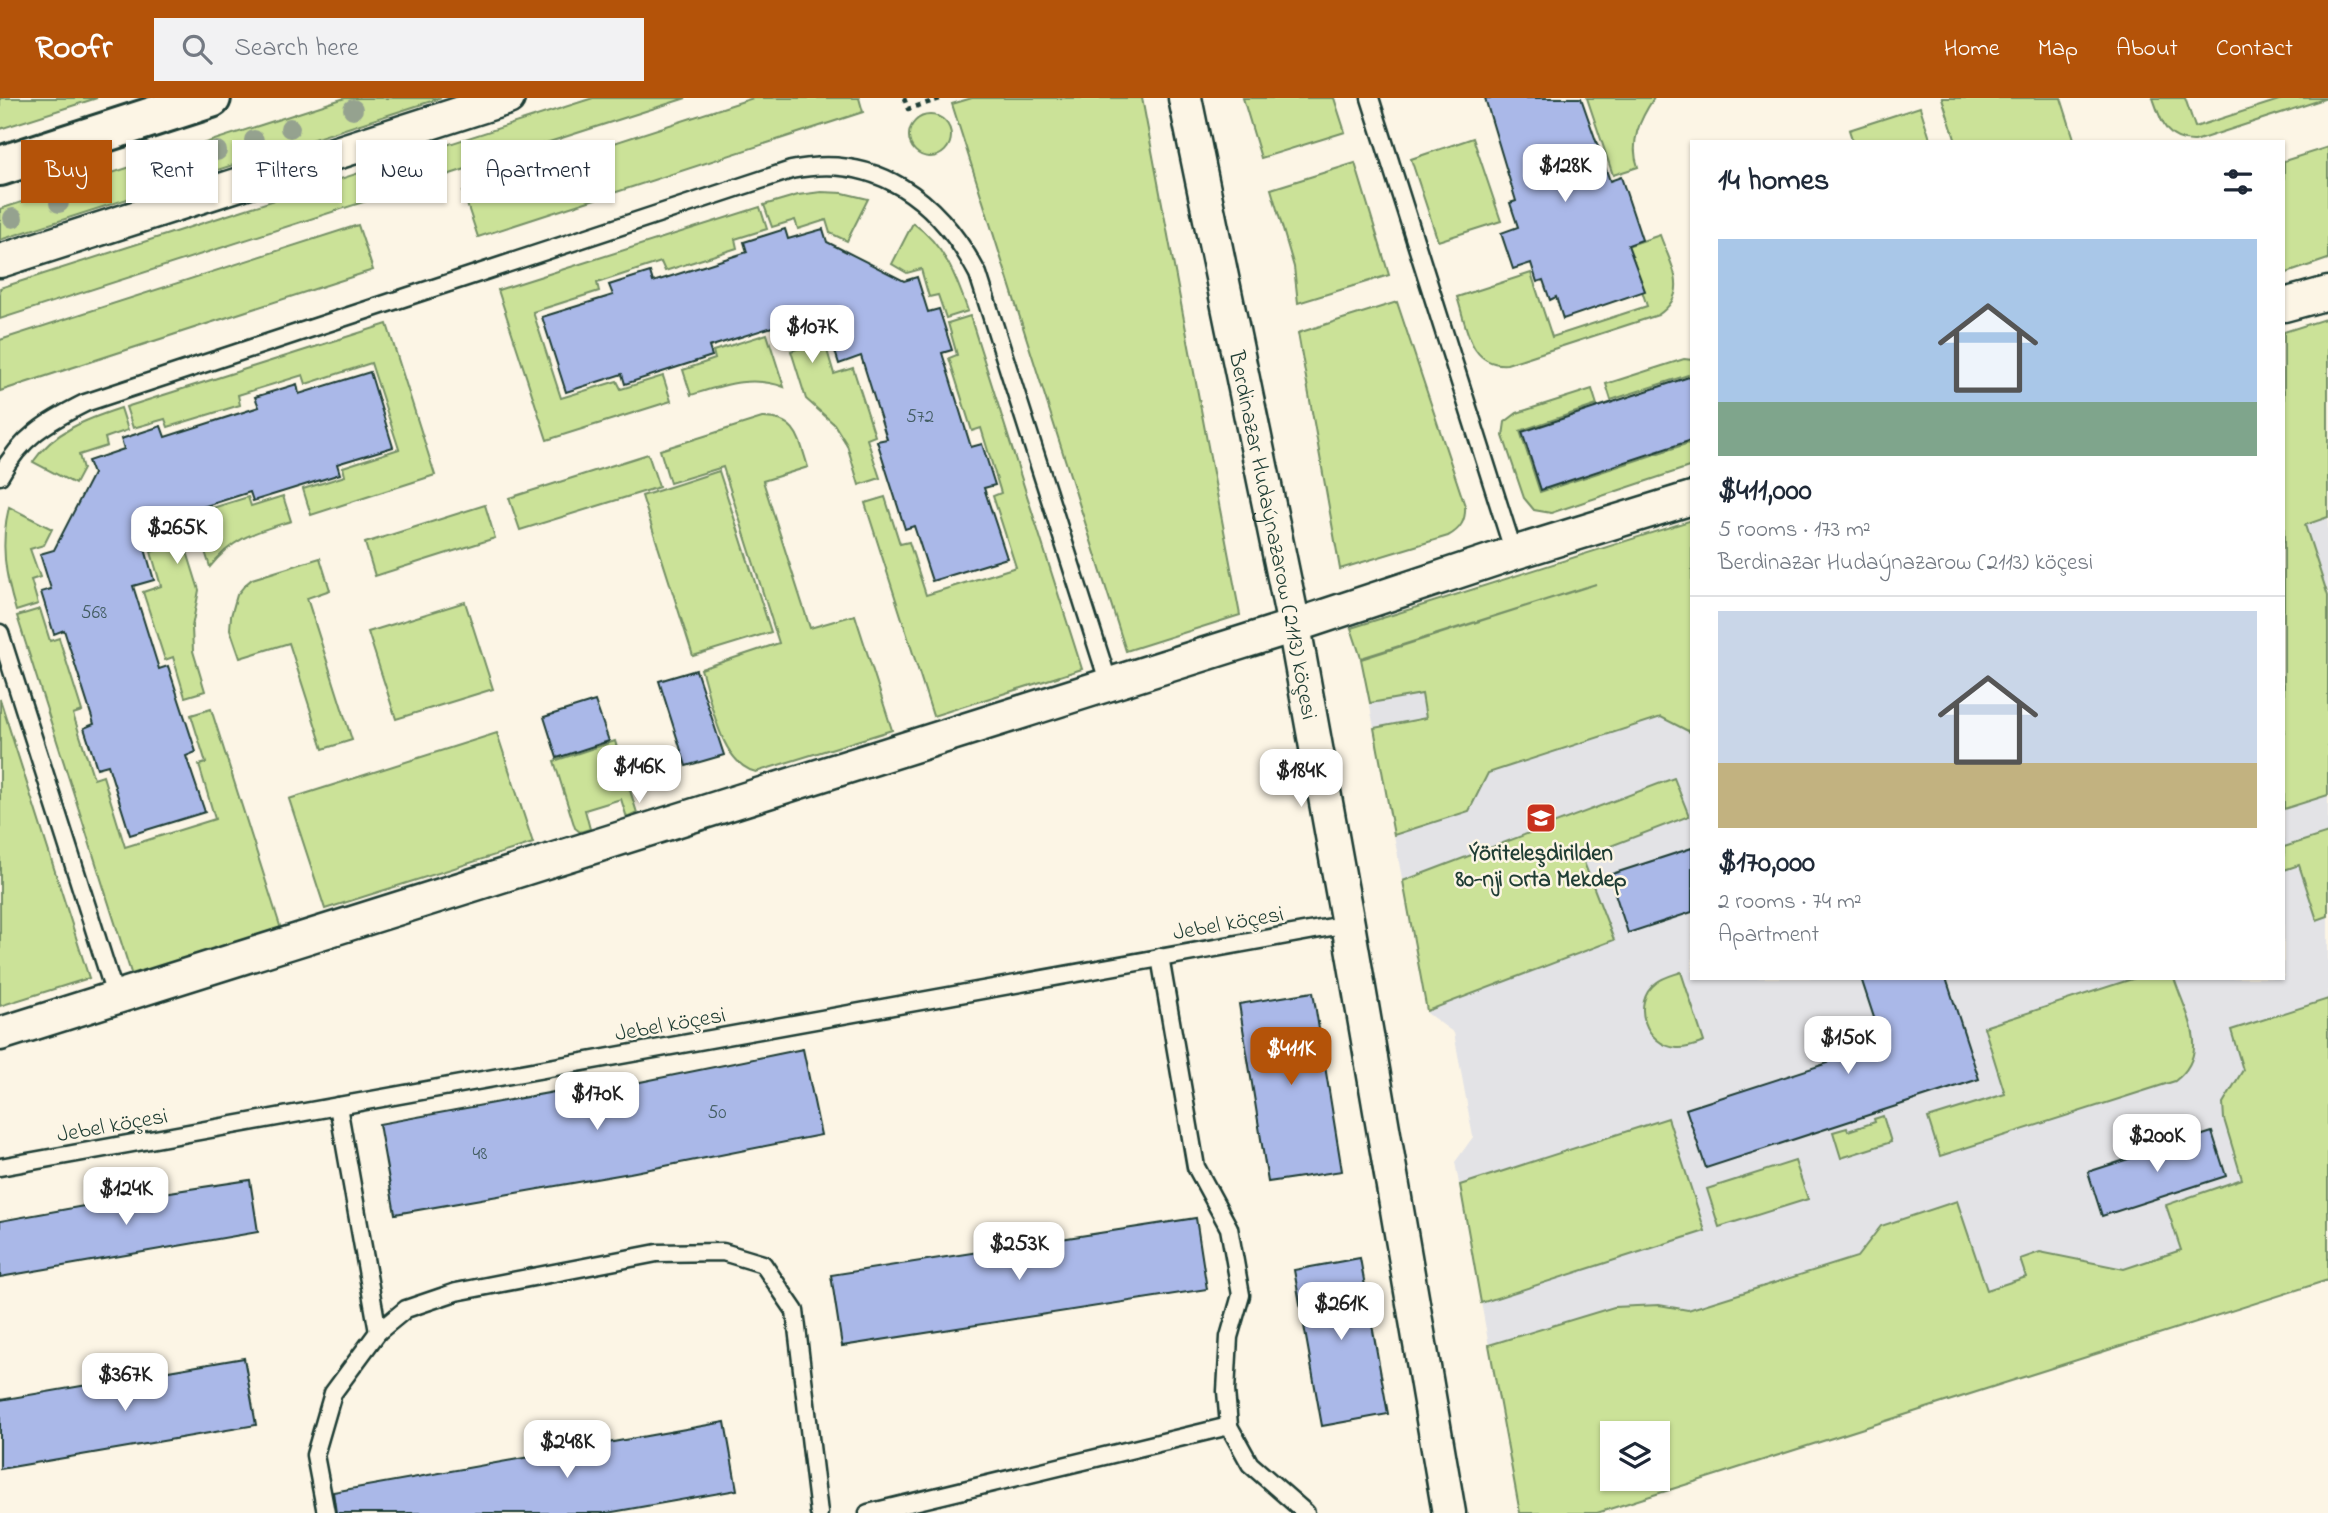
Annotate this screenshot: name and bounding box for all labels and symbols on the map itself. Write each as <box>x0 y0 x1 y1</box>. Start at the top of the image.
pin: $128K <box>1516 144 1614 204</box>
pin: $107K <box>763 306 861 365</box>
street label: Berdinazar Hudaýnazarow (2113) köçesi <box>1218 347 1325 722</box>
house number: 572 <box>906 404 934 431</box>
pin: $265K <box>128 506 226 566</box>
house number: 568 <box>81 600 107 627</box>
pin: $146K <box>590 746 688 805</box>
pin: $184K <box>1252 750 1350 809</box>
school or university icon: Ýöriteleşdirilden 80-nji Orta Mekdep <box>1524 801 1558 835</box>
place label: Ýöriteleşdirilden 80-nji Orta Mekdep <box>1454 838 1627 897</box>
street label: Jebel köçesi <box>1170 898 1286 950</box>
street label: Jebel köçesi <box>612 999 728 1051</box>
pin: $150K <box>1799 1016 1897 1076</box>
pin: $411K <box>1242 1028 1340 1087</box>
pin: $170K <box>548 1072 646 1132</box>
street label: Jebel köçesi <box>54 1100 170 1152</box>
house number: 50 <box>707 1100 727 1127</box>
pin: $200K <box>2108 1114 2206 1174</box>
house number: 48 <box>473 1141 487 1168</box>
pin: $124K <box>77 1168 175 1227</box>
pin: $253K <box>970 1222 1068 1282</box>
pin: $261K <box>1292 1282 1390 1342</box>
pin: $367K <box>76 1354 174 1413</box>
pin: $248K <box>518 1420 616 1480</box>

